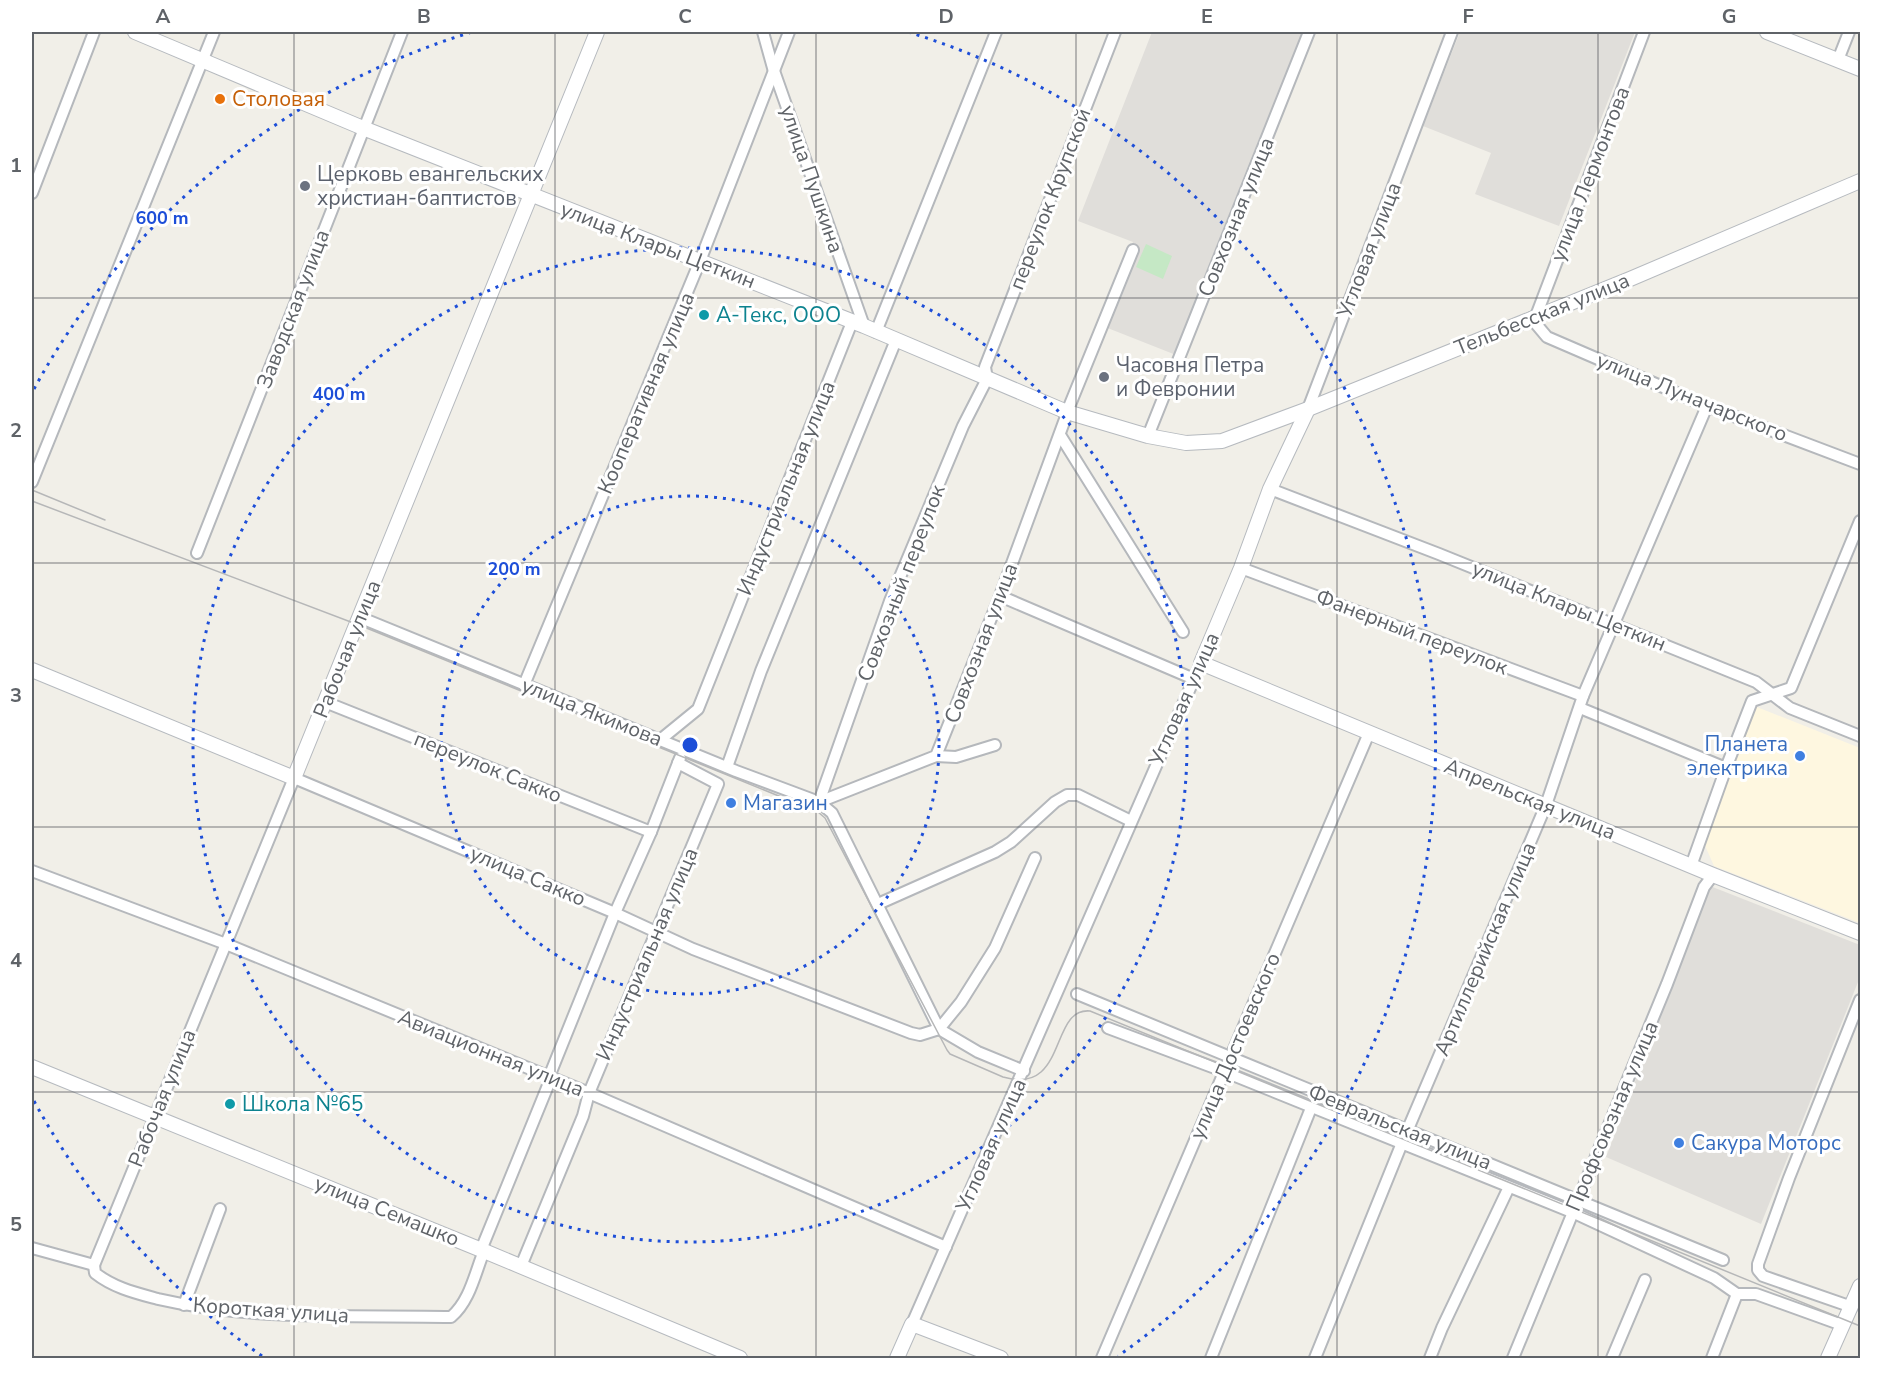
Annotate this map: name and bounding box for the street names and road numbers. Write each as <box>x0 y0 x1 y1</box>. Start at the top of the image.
street label: улица Лермонтова <box>1544 82 1636 266</box>
street label: улица Пушкина <box>774 101 850 257</box>
street label: переулок Крупской <box>1002 104 1098 294</box>
street label: Совхозная улица <box>1191 133 1281 301</box>
street label: Угловая улица <box>1330 178 1408 323</box>
street label: улица Клары Цеткин <box>556 195 760 295</box>
street label: Заводская улица <box>250 225 336 393</box>
street label: Тельбесская улица <box>1450 266 1634 362</box>
street label: Кооперативная улица <box>591 288 701 498</box>
street label: улица Луначарского <box>1592 346 1792 448</box>
street label: Индустриальная улица <box>730 377 842 599</box>
street label: Совхозный переулок <box>851 480 952 685</box>
street label: улица Клары Цеткин <box>1468 554 1670 658</box>
street label: Совхозная улица <box>938 559 1024 727</box>
street label: Рабочая улица <box>307 576 387 722</box>
street label: Фанерный переулок <box>1312 583 1513 682</box>
street label: Угловая улица <box>1142 628 1226 771</box>
street label: улица Якимова <box>517 671 667 753</box>
street label: переулок Сакко <box>410 725 566 809</box>
street label: Апрельская улица <box>1440 752 1620 846</box>
street label: Артиллерийская улица <box>1427 838 1543 1060</box>
street label: улица Сакко <box>466 839 590 913</box>
street label: Индустриальная улица <box>589 843 705 1065</box>
street label: улица Достоевского <box>1183 948 1287 1144</box>
street label: Авиационная улица <box>394 1003 588 1103</box>
street label: Профсоюзная улица <box>1559 1017 1665 1215</box>
street label: Рабочая улица <box>122 1025 202 1171</box>
street label: Угловая улица <box>949 1074 1033 1217</box>
street label: Февральская улица <box>1304 1077 1496 1177</box>
street label: улица Семашко <box>310 1169 464 1253</box>
street label: Короткая улица <box>192 1291 350 1329</box>

